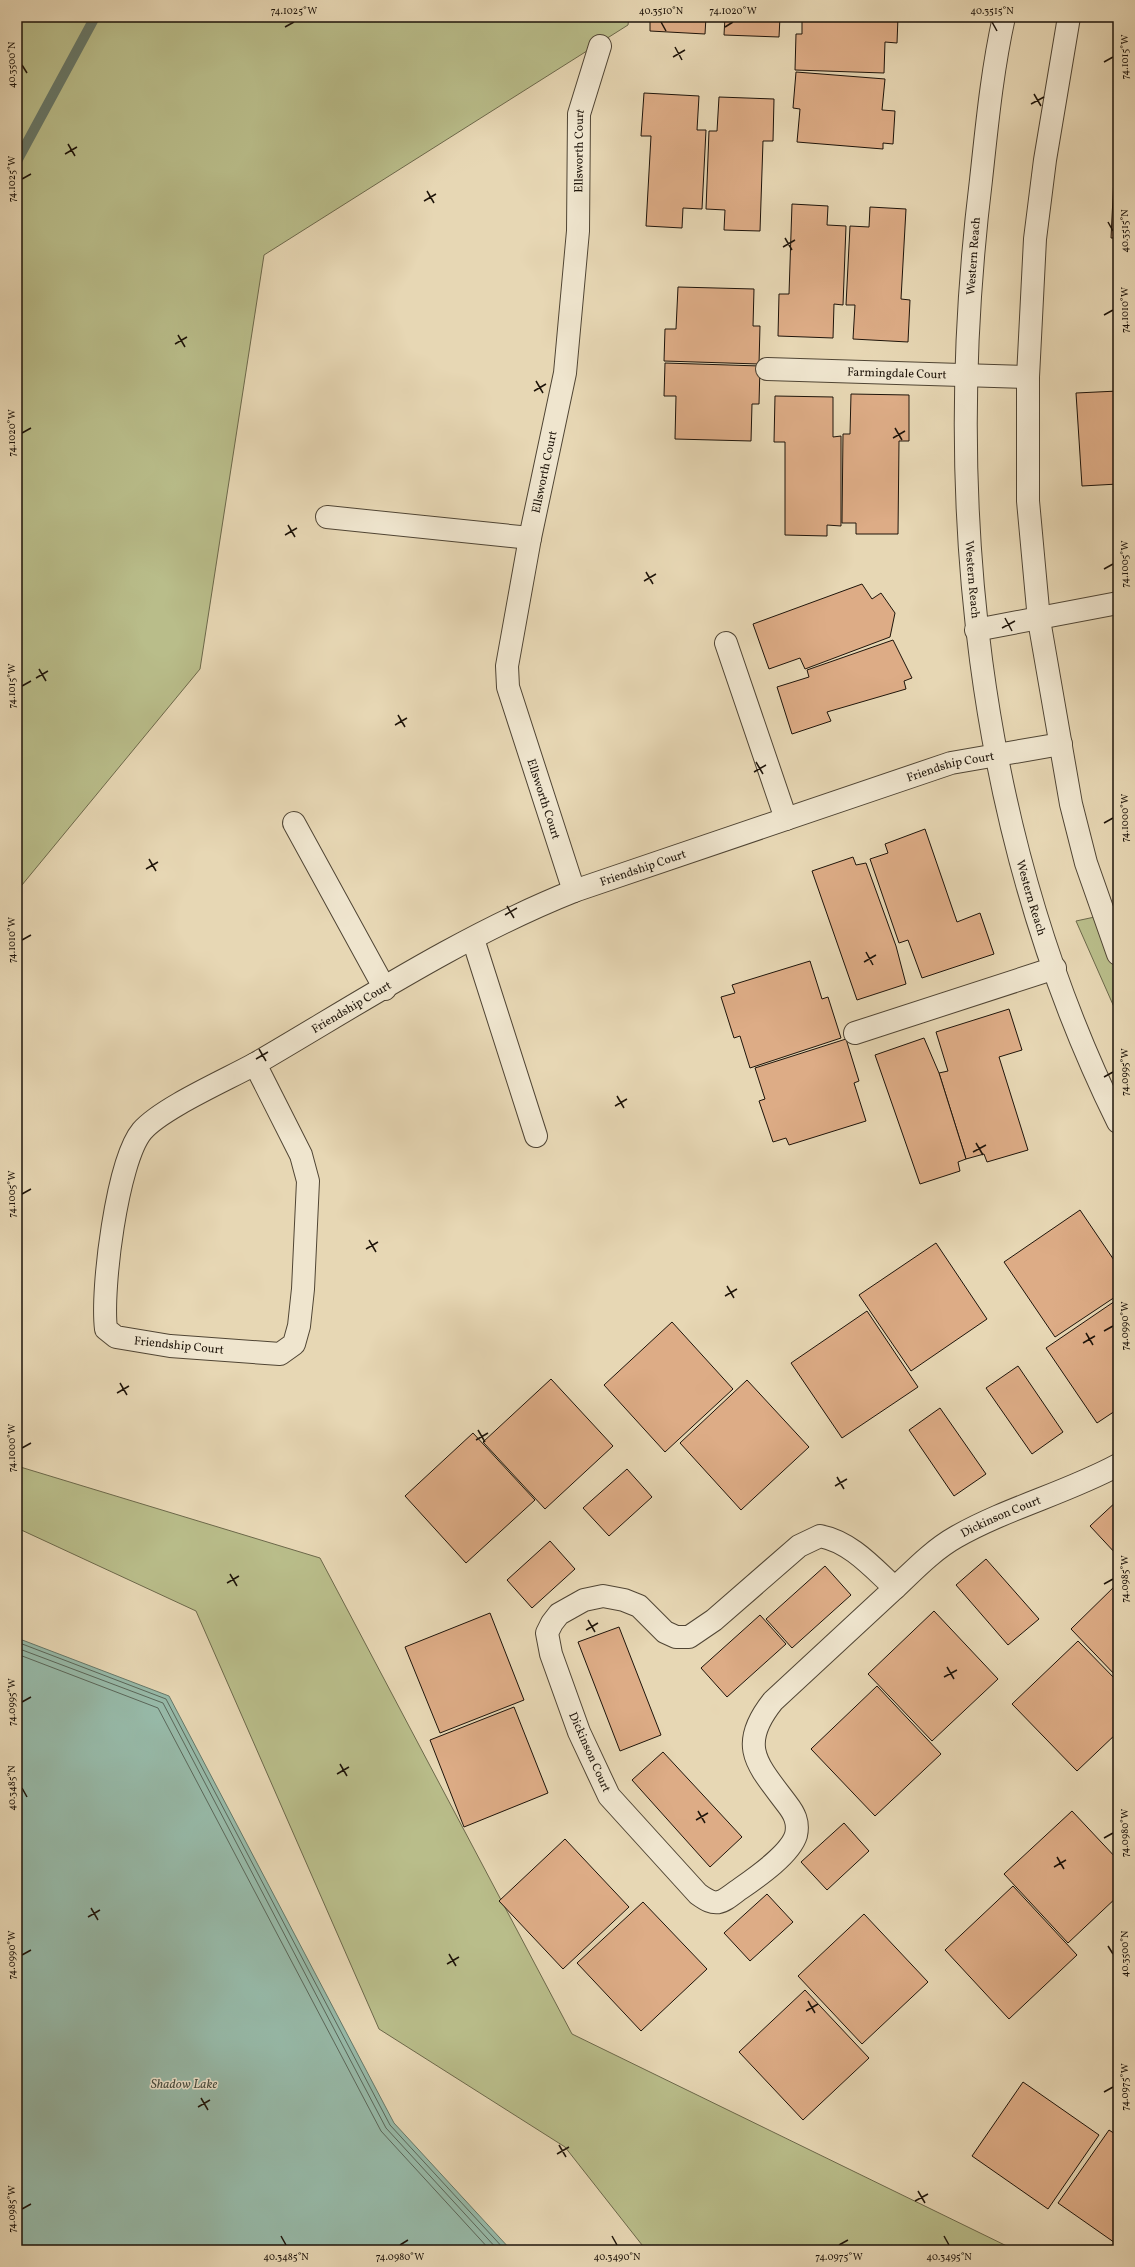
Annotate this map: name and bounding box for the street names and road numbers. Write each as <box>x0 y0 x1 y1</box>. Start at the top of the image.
street label: Ellsworth Court <box>571 107 589 193</box>
street label: Western Reach <box>963 217 985 296</box>
street label: Farmingdale Court <box>847 364 947 384</box>
street label: Ellsworth Court <box>528 429 562 515</box>
street label: Western Reach <box>960 540 983 619</box>
street label: Friendship Court <box>905 749 996 786</box>
street label: Ellsworth Court <box>522 757 564 842</box>
street label: Friendship Court <box>598 846 688 891</box>
street label: Western Reach <box>1012 858 1049 938</box>
street label: Friendship Court <box>309 978 395 1038</box>
street label: Friendship Court <box>133 1333 225 1359</box>
street label: Dickinson Court <box>958 1493 1044 1542</box>
street label: Dickinson Court <box>564 1710 614 1795</box>

